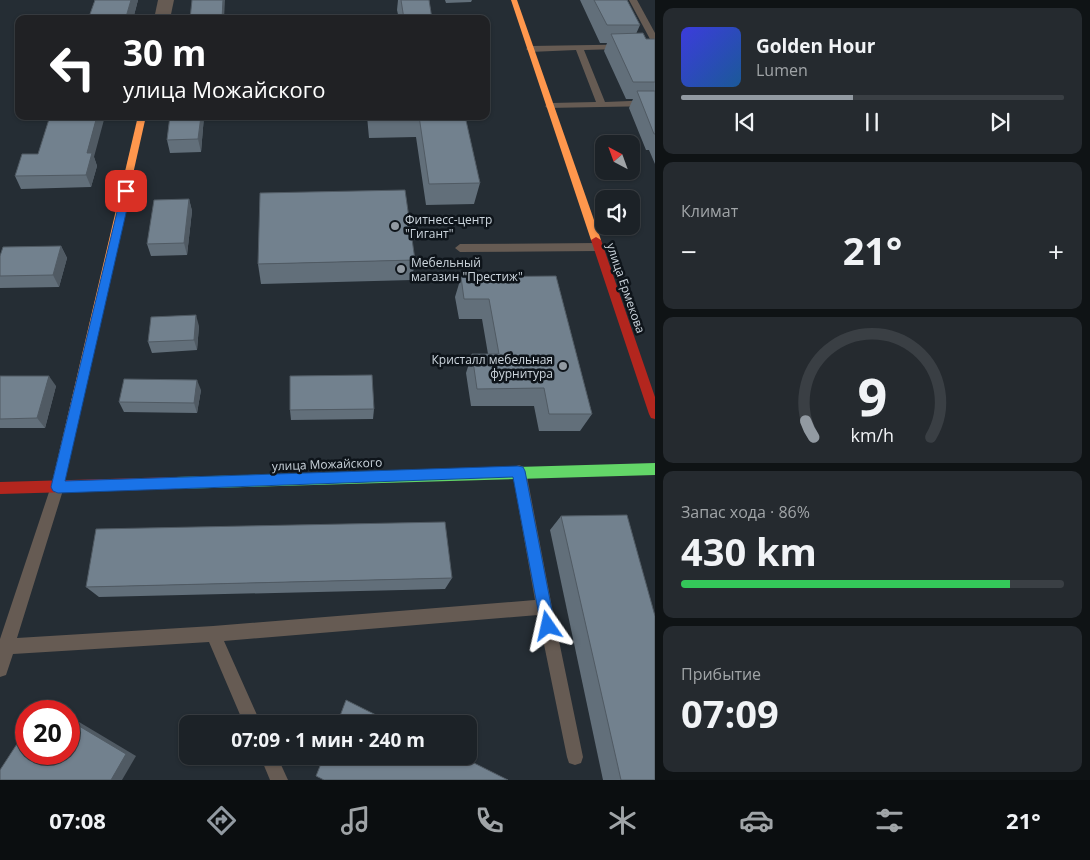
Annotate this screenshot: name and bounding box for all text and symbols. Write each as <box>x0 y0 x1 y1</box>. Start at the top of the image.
text: 30 m <box>123 29 206 76</box>
text: Golden Hour <box>756 33 875 59</box>
icon: left <box>40 35 105 100</box>
text: Lumen <box>756 59 808 81</box>
text: улица Можайского <box>123 74 326 104</box>
icon: previous <box>731 108 759 136</box>
icon: pause <box>858 108 886 136</box>
icon: next <box>986 108 1014 136</box>
north arrow <box>595 135 640 180</box>
map controls <box>595 135 640 235</box>
pin <box>105 170 147 212</box>
icon: arrive <box>112 177 140 205</box>
button: sound <box>595 190 640 235</box>
text: Климат <box>681 200 738 222</box>
place label: Фитнесс-центр "Гигант" <box>405 211 492 242</box>
marker: Фитнесс-центр "Гигант" <box>389 220 401 232</box>
text: 21° <box>843 224 902 276</box>
text: − <box>681 232 697 270</box>
text: + <box>1048 232 1064 270</box>
street label: улица Ермекова <box>603 241 649 335</box>
place label: Мебельный магазин "Престиж" <box>411 254 523 285</box>
marker: Мебельный магазин "Престиж" <box>395 263 407 275</box>
place label: Кристалл мебельная фурнитура <box>432 351 553 382</box>
marker: Кристалл мебельная фурнитура <box>557 360 569 372</box>
text: 9 <box>858 360 887 431</box>
text: km/h <box>851 423 894 447</box>
street label: улица Можайского <box>271 454 383 474</box>
text: Запас хода · 86% <box>681 501 810 523</box>
text: 430 km <box>681 525 817 577</box>
position arrow <box>521 599 573 651</box>
text: Прибытие <box>681 663 761 685</box>
text: 07:09 <box>681 687 779 739</box>
speed limit sign: 20 <box>15 700 80 765</box>
text: 07:09 · 1 мин · 240 m <box>231 727 425 753</box>
icon: directions <box>204 803 239 838</box>
icon: music <box>338 803 373 838</box>
icon: phone <box>472 803 507 838</box>
icon: climate <box>605 803 640 838</box>
icon: car <box>739 803 774 838</box>
icon: filters <box>872 803 907 838</box>
text: 07:08 <box>49 805 106 835</box>
text: 21° <box>1006 805 1041 835</box>

